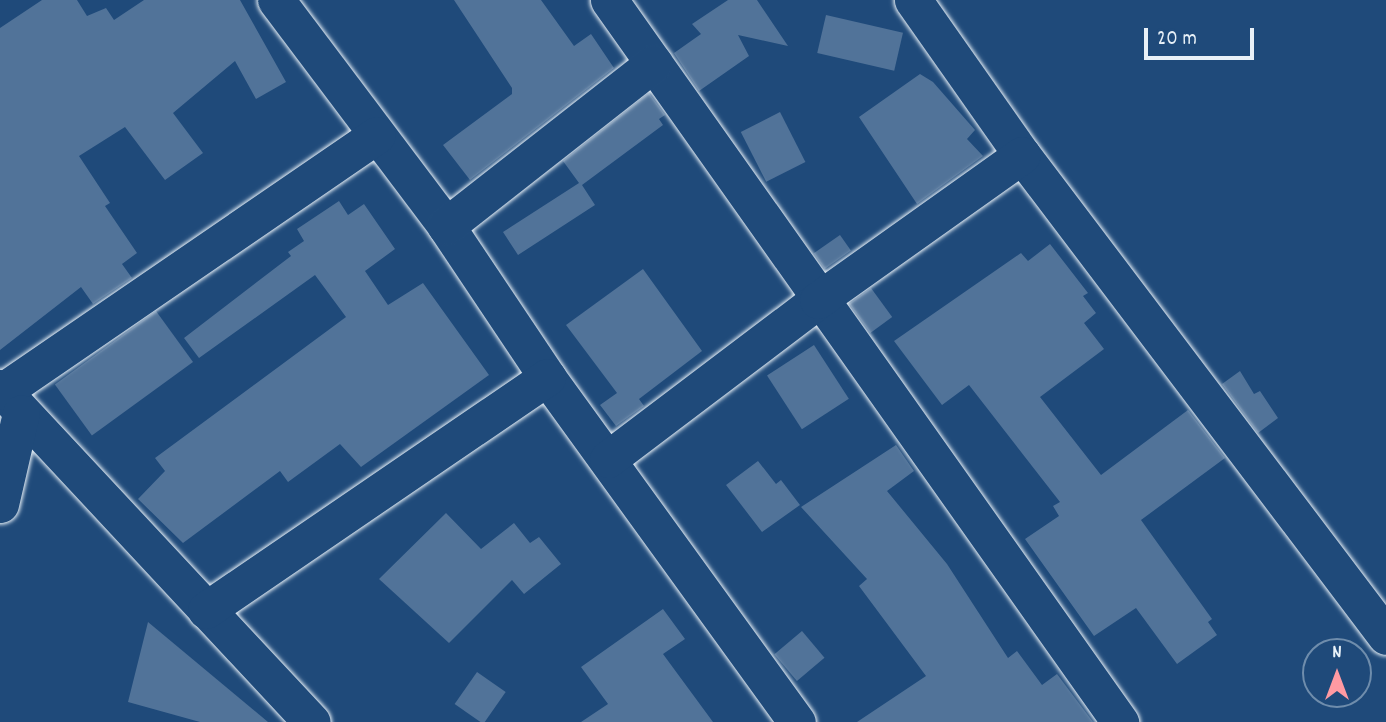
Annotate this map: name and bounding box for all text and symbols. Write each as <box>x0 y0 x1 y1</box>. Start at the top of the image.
scale bar <box>1148 14 1258 58</box>
text: 20 m <box>1157 25 1197 55</box>
north arrow <box>1302 638 1372 708</box>
text: N <box>1332 640 1342 667</box>

